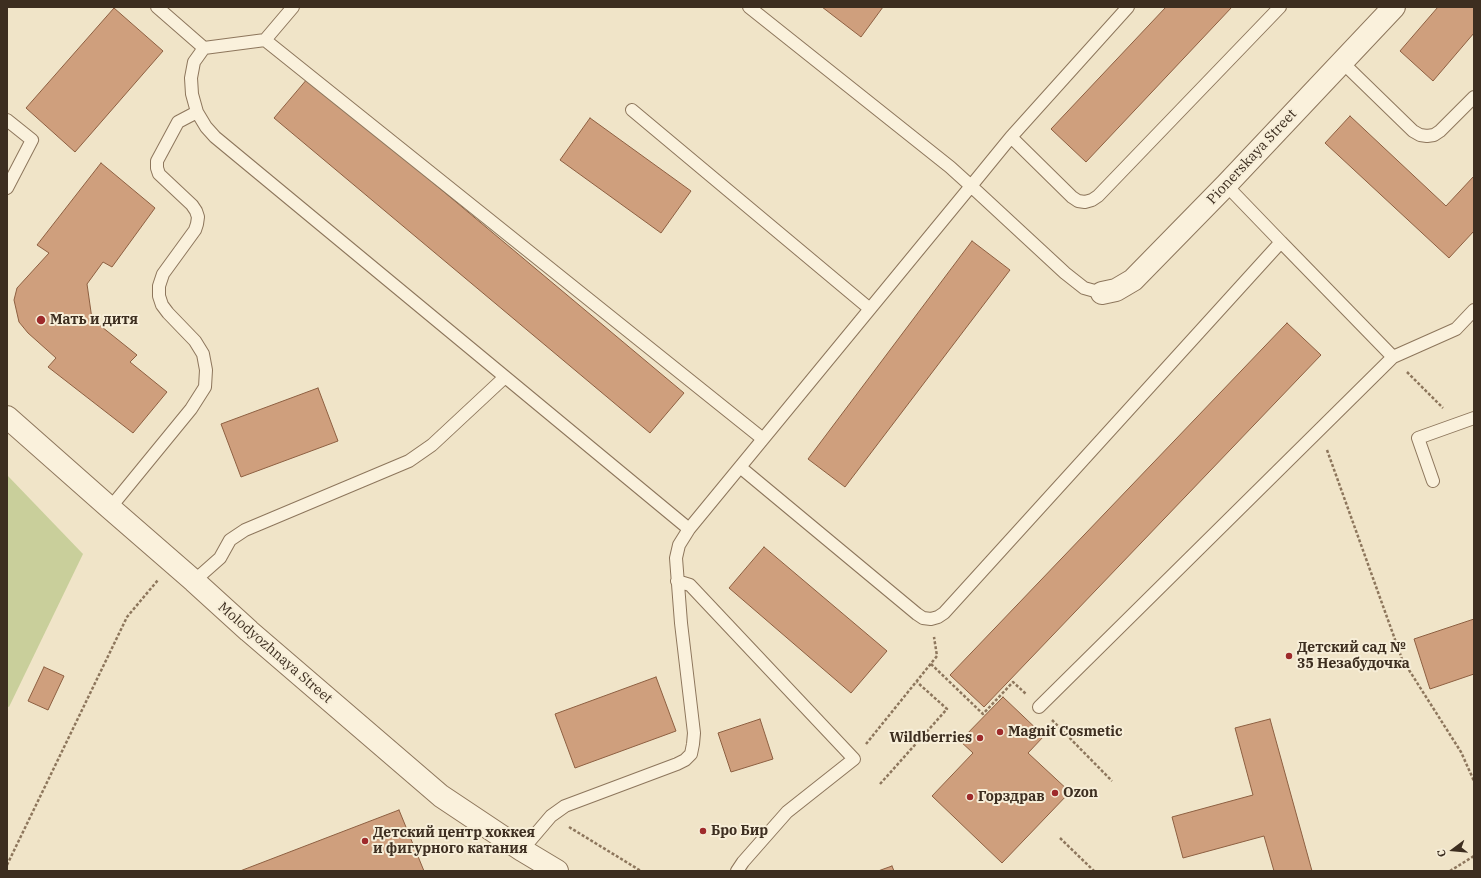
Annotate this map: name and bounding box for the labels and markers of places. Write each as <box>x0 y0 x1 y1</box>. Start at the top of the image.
place label: Мать и дитя <box>50 312 138 328</box>
marker: Мать и дитя <box>35 314 47 326</box>
place label: Детский сад № 35 Незабудочка <box>1297 640 1410 672</box>
marker: Детский сад № 35 Незабудочка <box>1284 651 1294 661</box>
place label: Magnit Cosmetic <box>1008 724 1123 740</box>
marker: Magnit Cosmetic <box>995 727 1005 737</box>
place label: Wildberries <box>889 730 972 746</box>
marker: Wildberries <box>975 733 985 743</box>
place label: Ozon <box>1063 785 1098 801</box>
marker: Ozon <box>1050 788 1060 798</box>
place label: Горздрав <box>978 789 1045 805</box>
marker: Горздрав <box>965 792 975 802</box>
place label: Бро Бир <box>711 823 768 839</box>
place label: Детский центр хоккея и фигурного катания <box>373 825 535 858</box>
marker: Бро Бир <box>698 826 708 836</box>
marker: Детский центр хоккея и фигурного катания <box>360 836 370 846</box>

